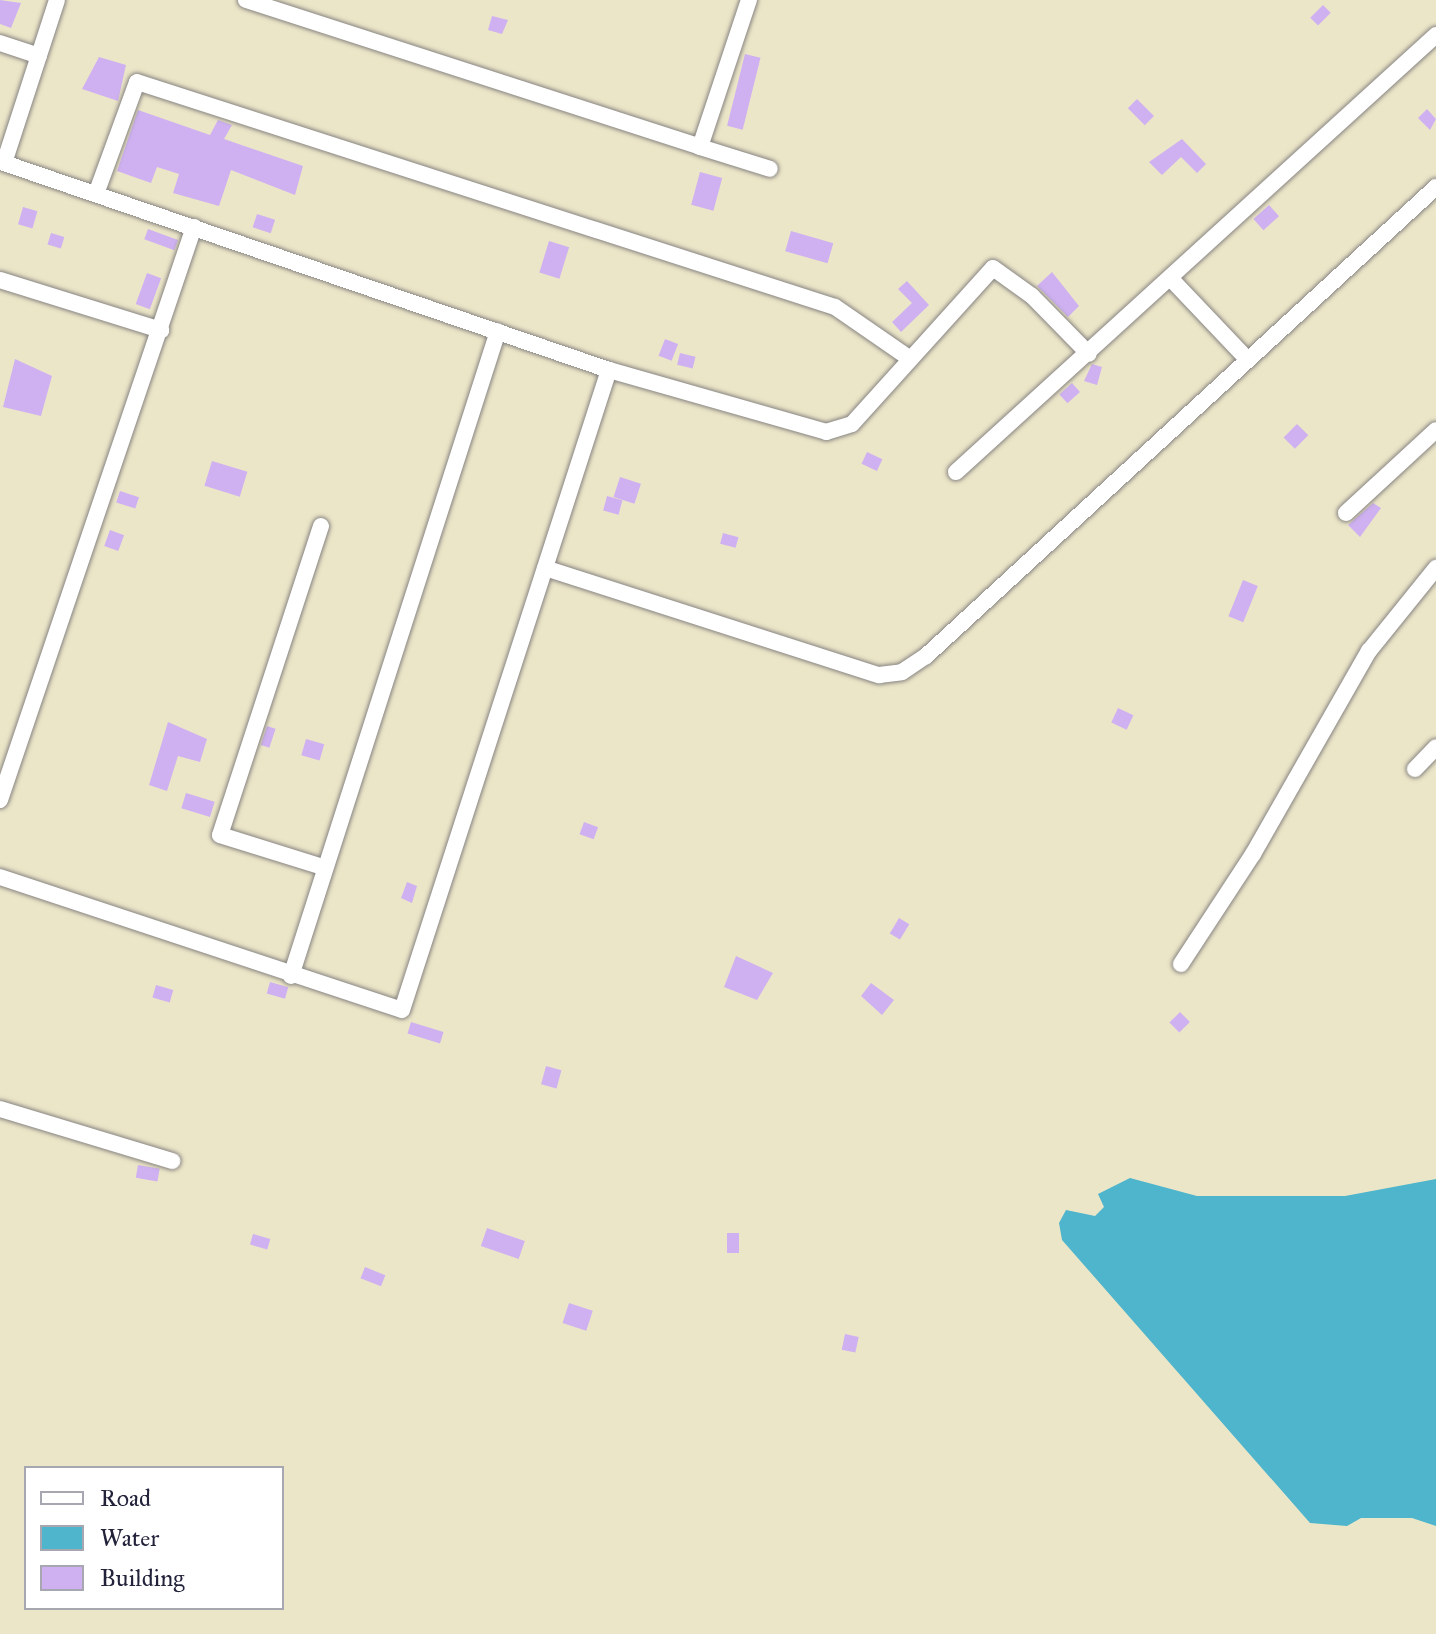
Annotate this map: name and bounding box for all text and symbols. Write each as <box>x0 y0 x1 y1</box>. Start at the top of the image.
legend <box>24 1466 284 1610</box>
text: Road <box>100 1483 151 1513</box>
text: Water <box>100 1523 159 1553</box>
text: Building <box>100 1563 185 1593</box>

